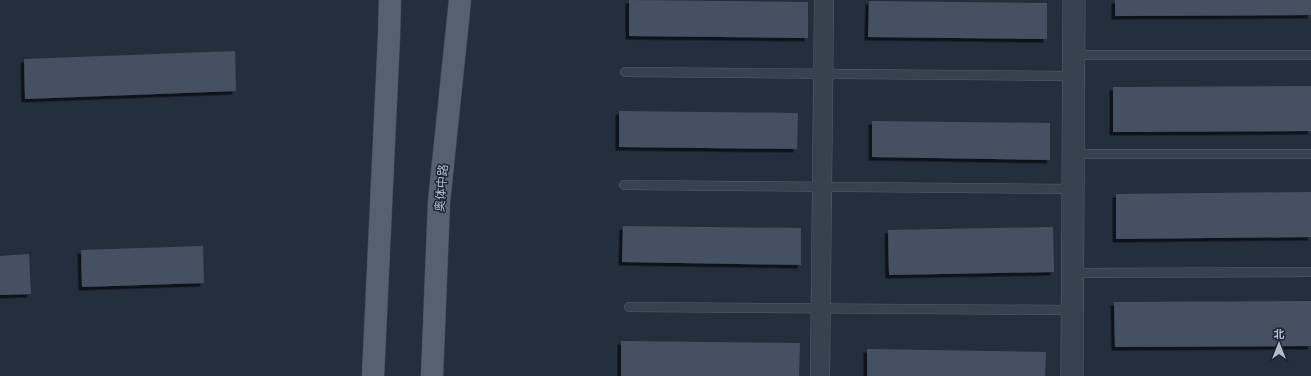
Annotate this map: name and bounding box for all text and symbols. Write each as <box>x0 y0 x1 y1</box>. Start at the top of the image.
street label: 奥体中路 <box>432 164 450 212</box>
north arrow <box>1259 324 1299 364</box>
text: 北 <box>1274 328 1285 340</box>

